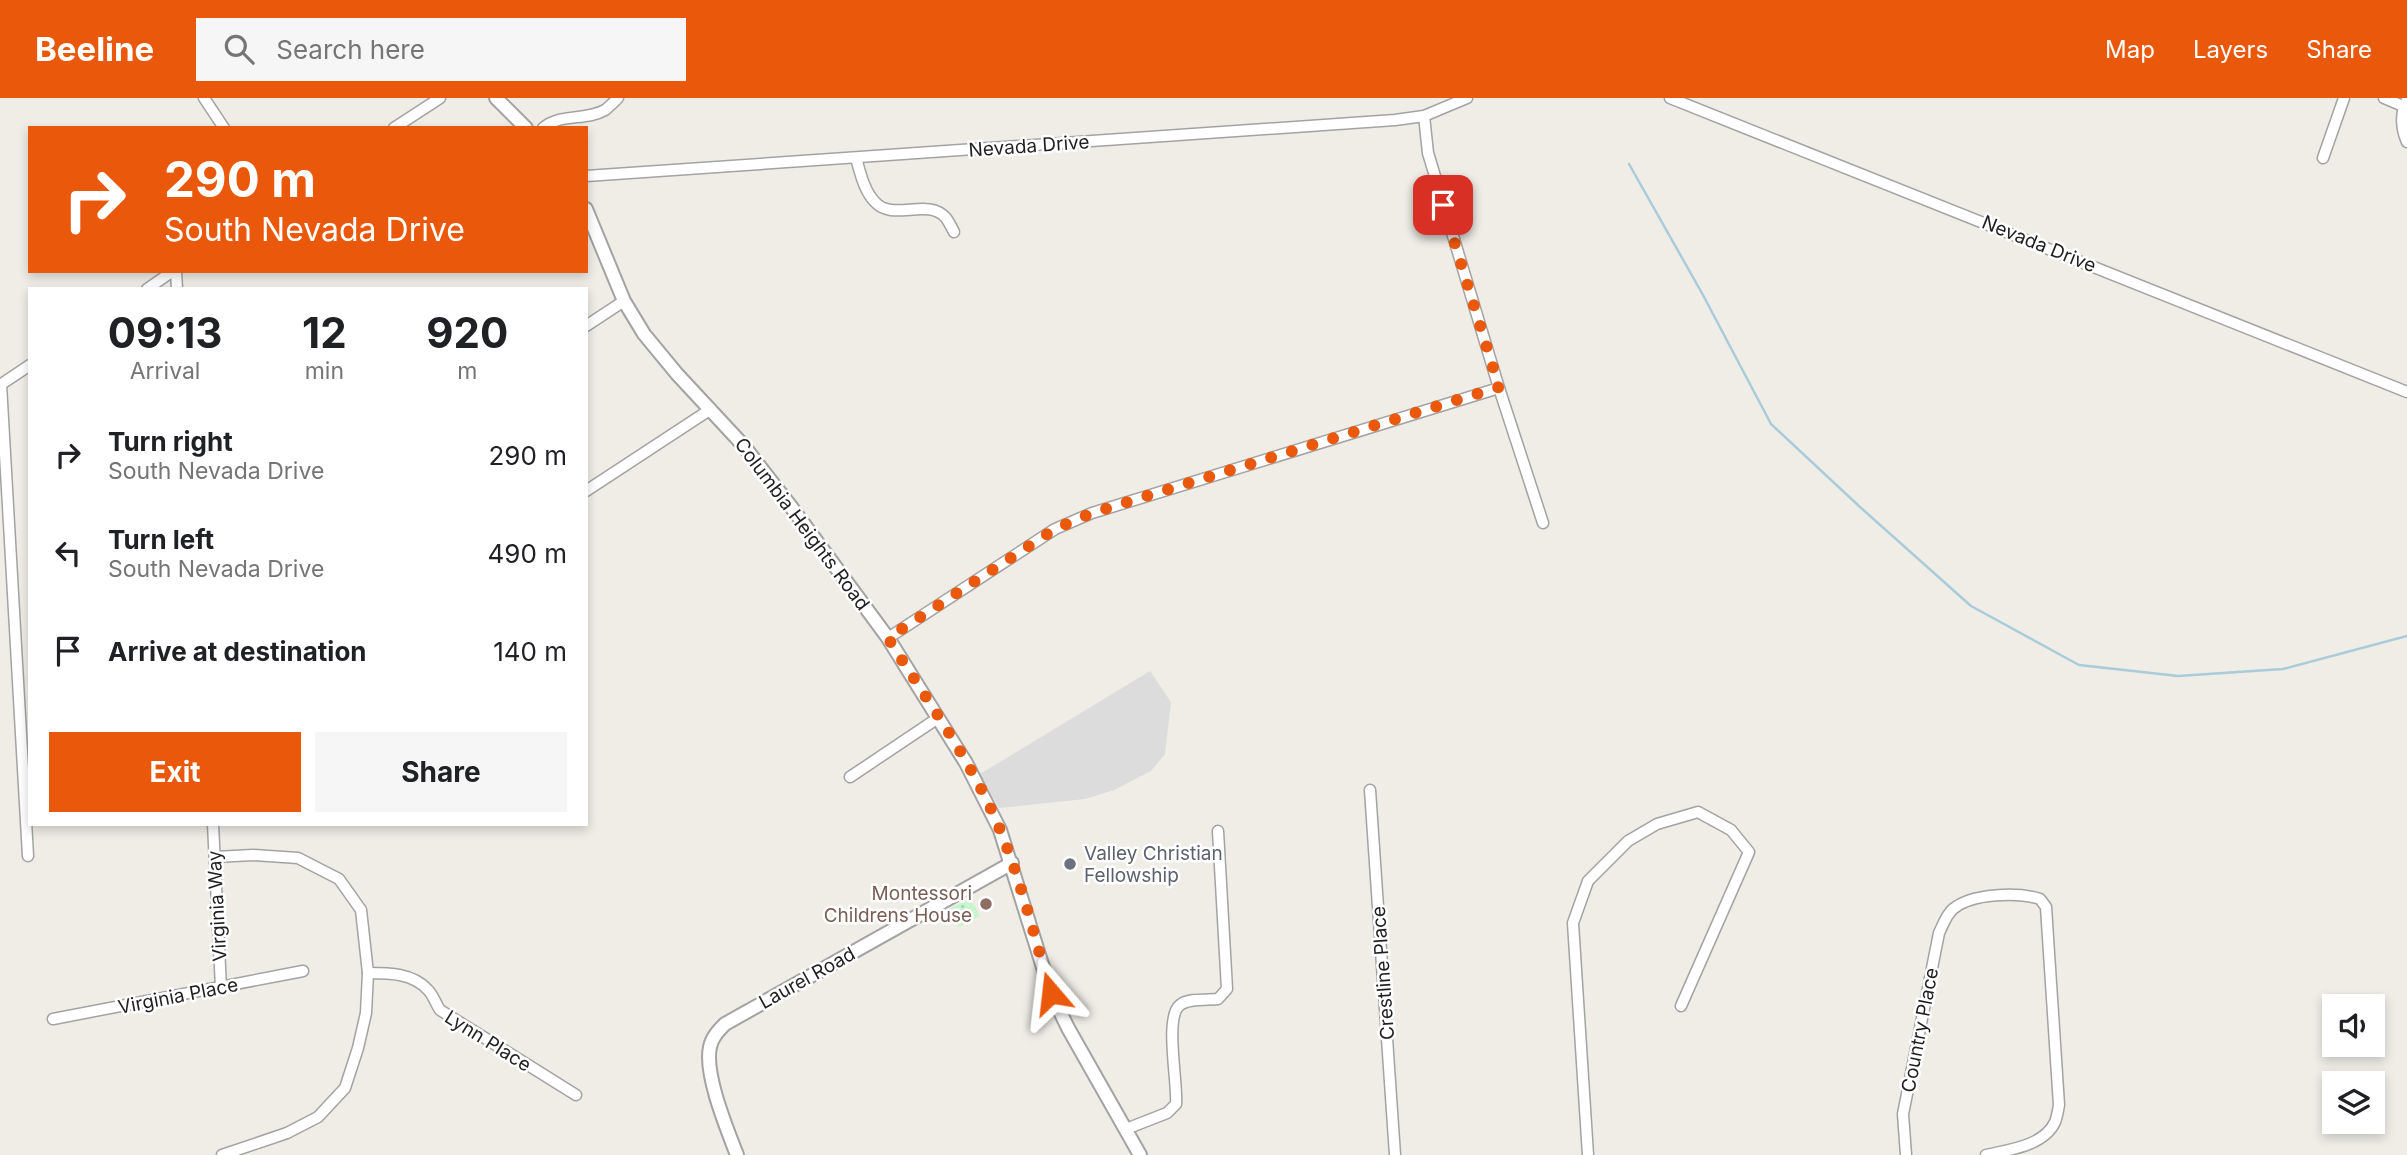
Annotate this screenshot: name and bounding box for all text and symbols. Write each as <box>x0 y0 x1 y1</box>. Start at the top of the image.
search box <box>196 18 686 81</box>
text: Beeline <box>35 29 154 69</box>
icon: search <box>220 30 258 68</box>
text: Search here <box>276 34 425 65</box>
text: Map <box>2105 35 2155 64</box>
text: Layers <box>2193 35 2268 64</box>
text: Share <box>2306 35 2372 64</box>
street label: Nevada Drive <box>968 130 1090 162</box>
text: 290 m <box>164 150 316 209</box>
icon: right <box>49 154 140 245</box>
pin <box>1413 175 1473 235</box>
icon: arrive <box>1424 186 1462 224</box>
text: South Nevada Drive <box>164 210 465 249</box>
street label: Nevada Drive <box>1979 211 2099 277</box>
text: 09:13 <box>108 307 222 358</box>
text: 12 <box>302 307 347 358</box>
text: 920 <box>426 307 508 358</box>
text: Arrival <box>130 357 200 385</box>
text: min <box>305 357 344 385</box>
text: m <box>457 357 477 385</box>
text: Turn right <box>108 426 233 457</box>
street label: Columbia Heights Road <box>730 433 874 615</box>
icon: right <box>49 436 87 474</box>
text: 290 m <box>489 440 567 471</box>
text: South Nevada Drive <box>108 457 324 485</box>
text: Turn left <box>108 524 214 555</box>
icon: left <box>49 534 87 572</box>
text: 490 m <box>488 538 567 569</box>
text: South Nevada Drive <box>108 555 324 583</box>
icon: arrive <box>49 632 87 670</box>
text: Arrive at destination <box>108 636 367 667</box>
text: 140 m <box>493 636 567 667</box>
button: Exit <box>49 732 301 812</box>
button: Share <box>315 732 567 812</box>
place label: Valley Christian Fellowship <box>1084 842 1223 887</box>
street label: Virginia Way <box>203 849 231 962</box>
marker: Valley Christian Fellowship <box>1062 856 1078 872</box>
place label: Montessori Childrens House <box>824 882 972 927</box>
marker: Montessori Childrens House <box>978 896 994 912</box>
street label: Crestline Place <box>1367 905 1399 1041</box>
street label: Laurel Road <box>755 942 859 1014</box>
position arrow <box>1014 956 1088 1030</box>
street label: Country Place <box>1897 966 1943 1094</box>
street label: Virginia Place <box>116 973 240 1019</box>
map controls <box>2322 994 2385 1134</box>
button: sound <box>2322 994 2385 1057</box>
street label: Lynn Place <box>441 1005 535 1077</box>
button: layers <box>2322 1071 2385 1134</box>

